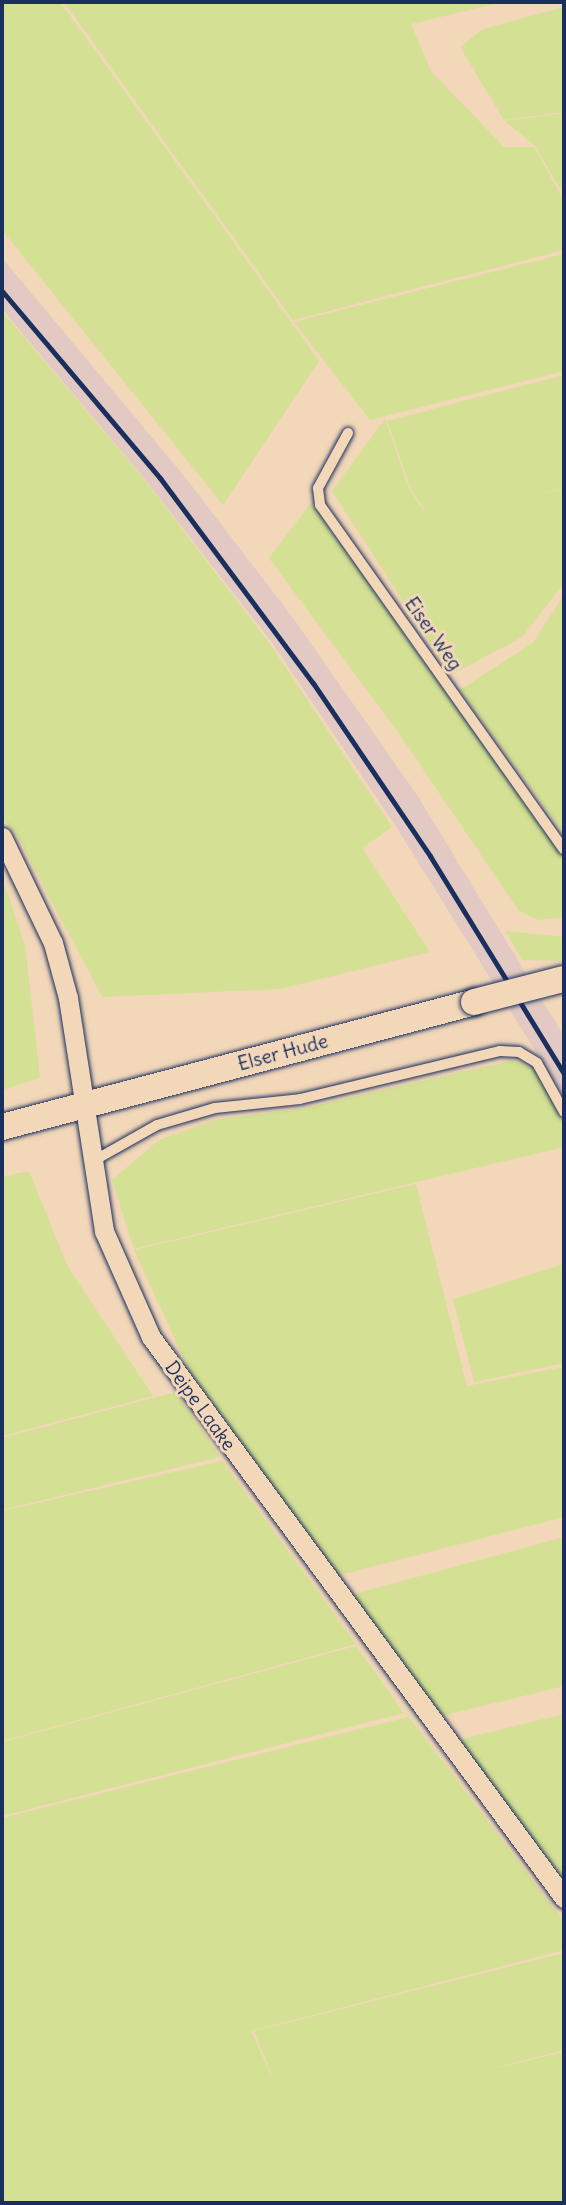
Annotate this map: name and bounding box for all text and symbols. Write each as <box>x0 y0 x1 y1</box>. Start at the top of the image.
street label: Eiser Weg <box>400 593 466 675</box>
street label: Elser Hude <box>235 1030 331 1076</box>
street label: Deipe Laake <box>160 1357 240 1455</box>

